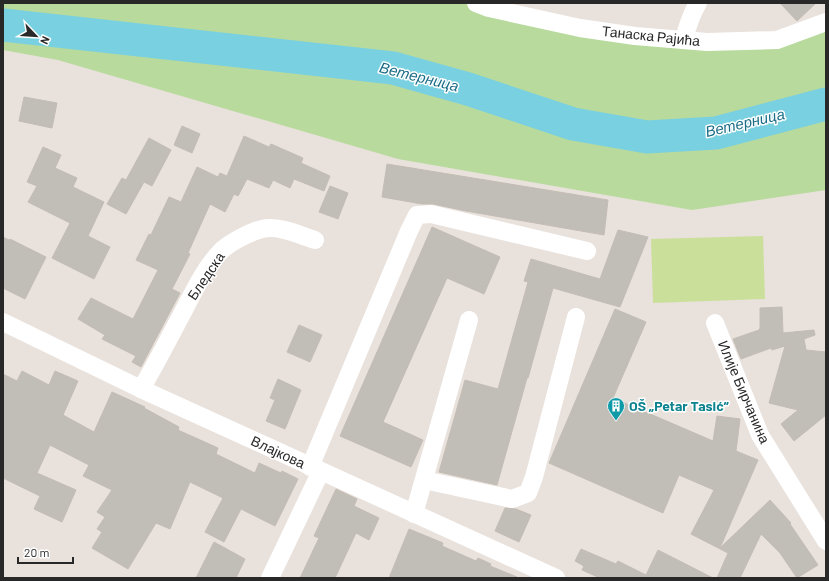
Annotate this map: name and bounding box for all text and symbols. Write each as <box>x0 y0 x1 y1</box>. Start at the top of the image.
north arrow <box>16 16 56 56</box>
street label: Танаска Рајића <box>601 22 701 49</box>
text: N <box>38 34 53 47</box>
water label: Ветерница <box>378 57 461 95</box>
water label: Ветерница <box>703 104 786 140</box>
street label: Бледска <box>183 248 228 303</box>
street label: Илије Бирчанина <box>715 338 774 446</box>
building icon: OŠ „Petar Tasić” <box>606 396 626 421</box>
place label: OŠ „Petar Tasić” <box>629 397 730 414</box>
street label: Влајкова <box>249 432 308 471</box>
scale bar <box>18 539 73 565</box>
text: 20 m <box>24 545 50 559</box>

